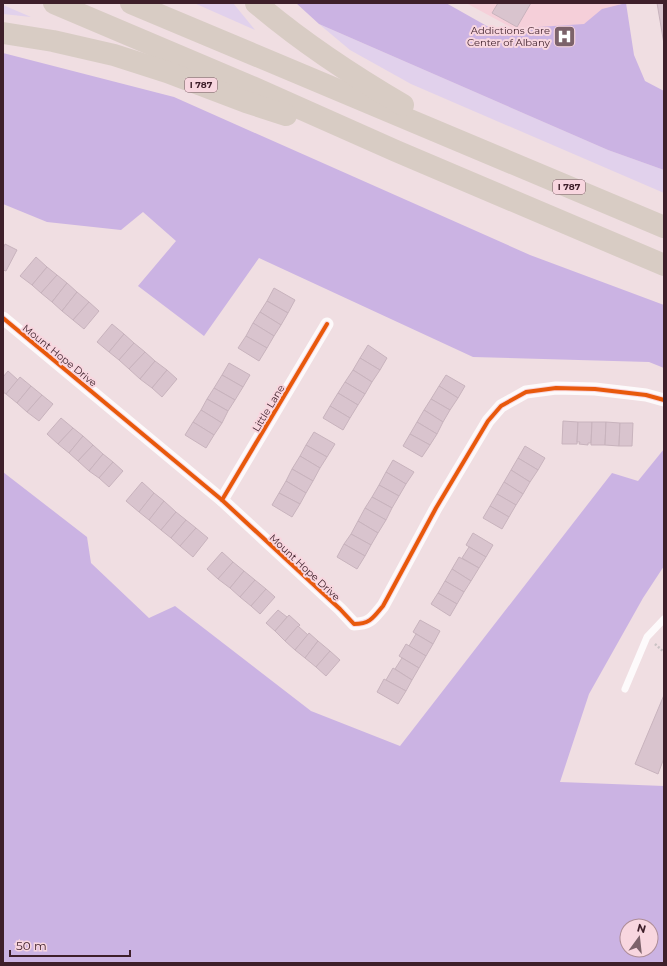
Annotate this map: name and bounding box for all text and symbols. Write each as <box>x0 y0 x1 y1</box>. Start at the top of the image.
hospital icon: Addictions Care Center of Albany <box>552 23 578 49</box>
place label: Addictions Care Center of Albany <box>467 24 551 49</box>
road number: I 787 <box>185 78 217 92</box>
road number: I 787 <box>553 180 585 194</box>
street label: Mount Hope Drive <box>20 321 100 389</box>
street label: Little Lane <box>249 382 287 434</box>
street label: Mount Hope Drive <box>267 531 343 603</box>
north arrow <box>619 918 659 958</box>
text: N <box>635 920 648 936</box>
scale bar <box>10 932 130 958</box>
text: 50 m <box>16 938 47 953</box>

